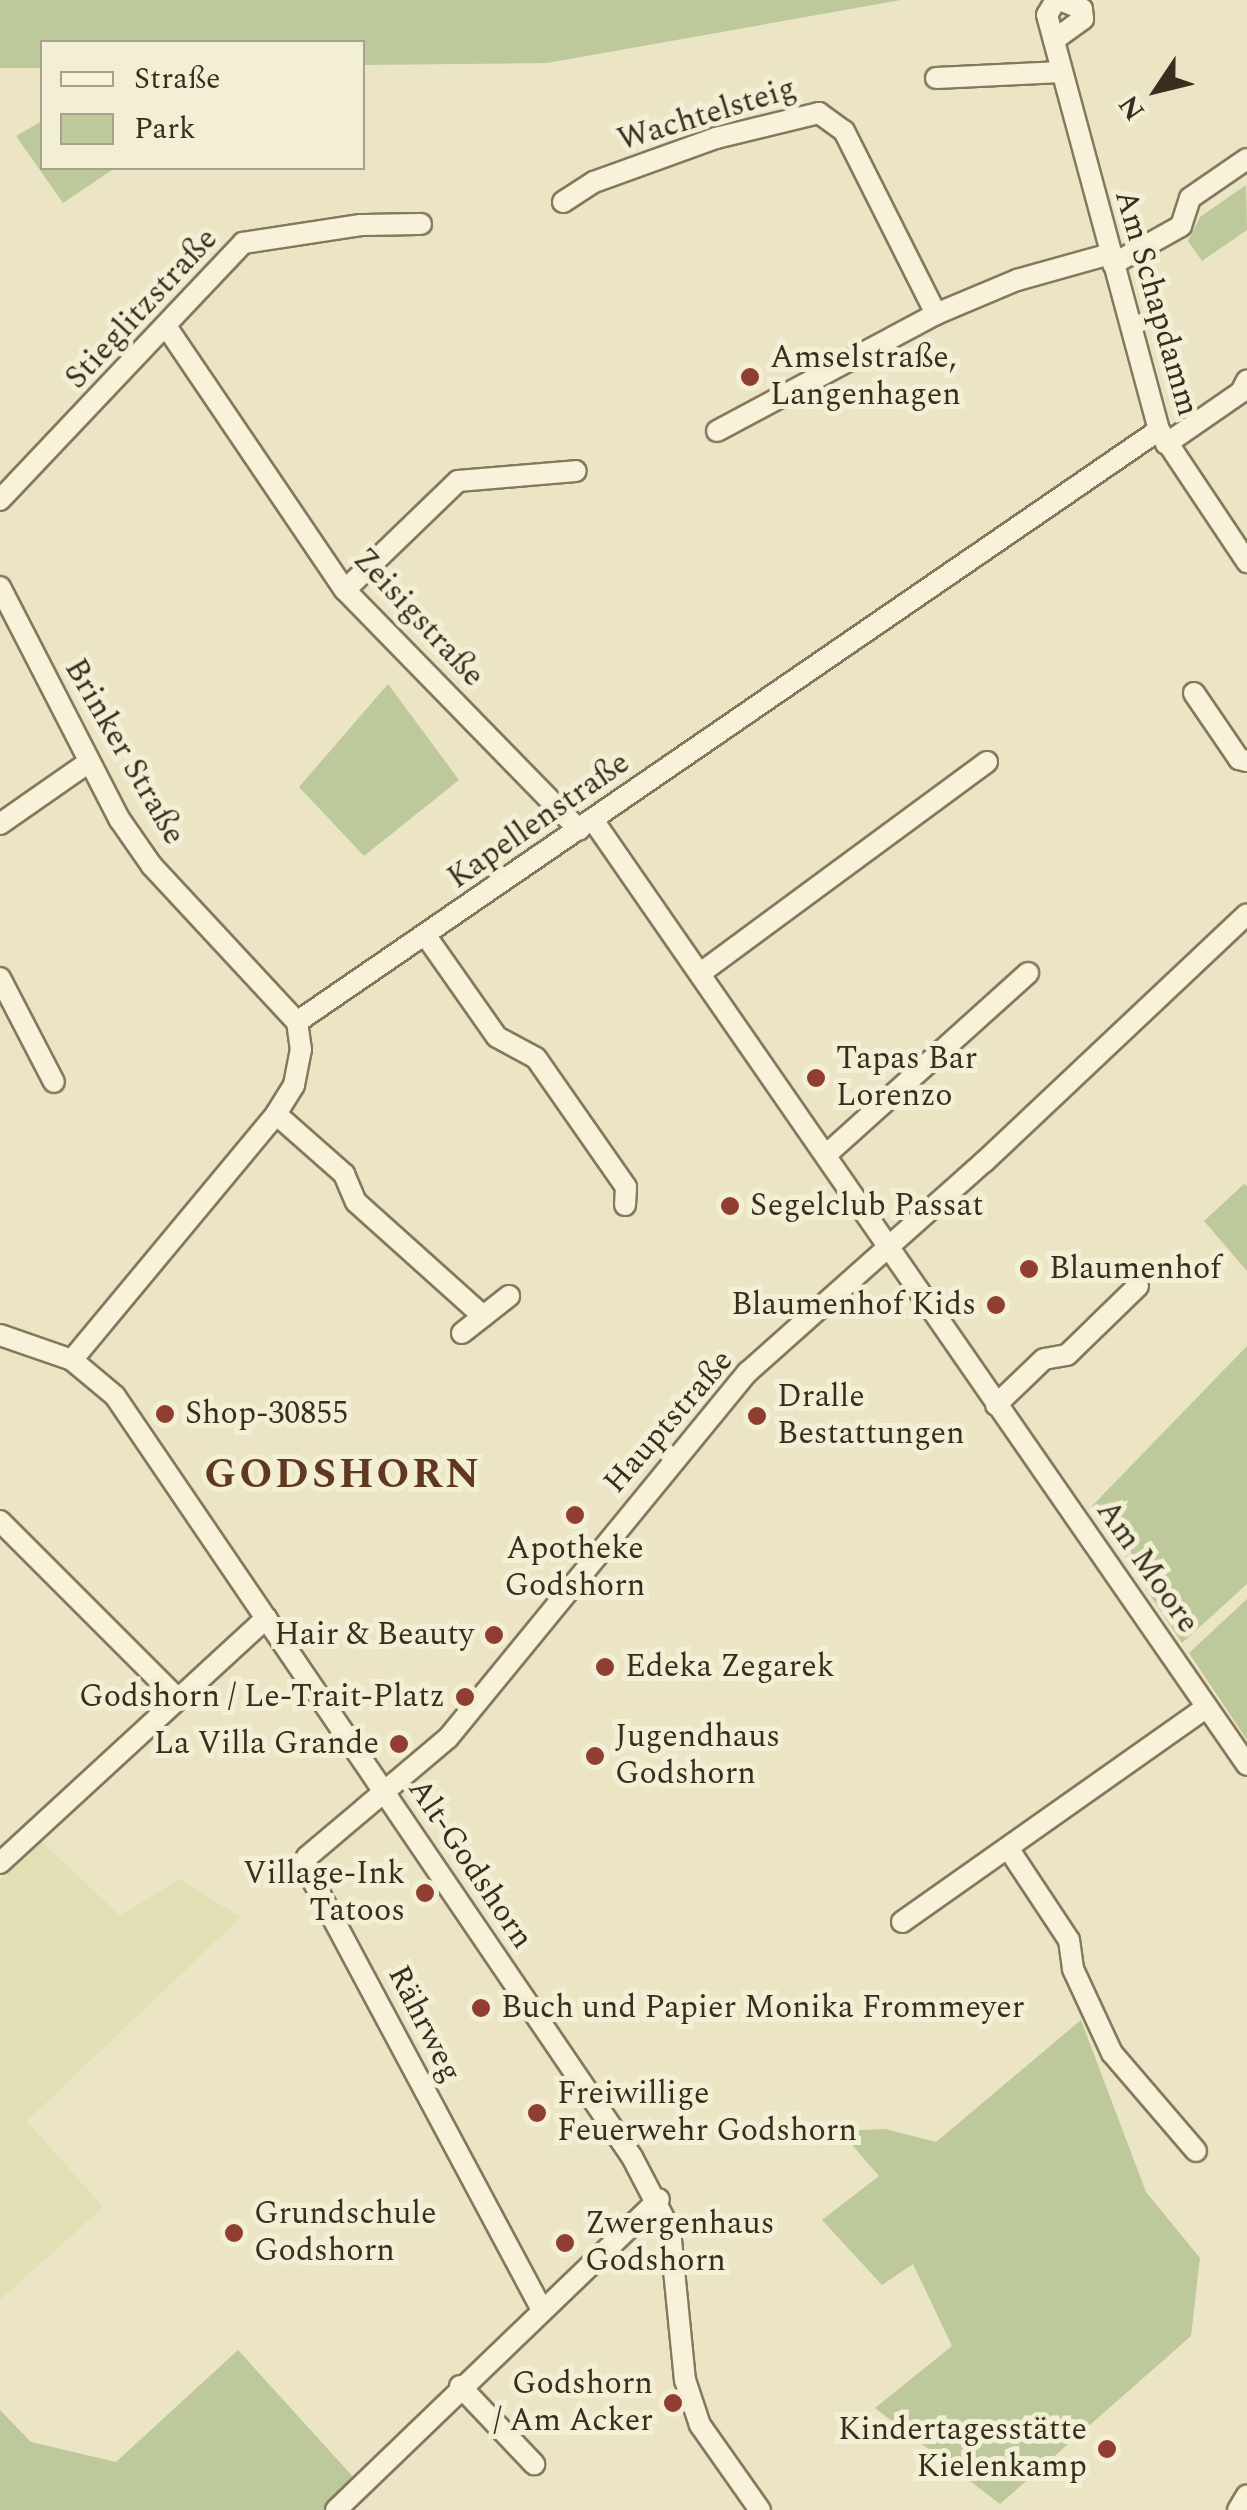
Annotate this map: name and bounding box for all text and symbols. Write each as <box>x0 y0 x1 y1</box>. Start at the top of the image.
legend <box>40 40 365 170</box>
north arrow <box>1107 40 1207 140</box>
text: Straße <box>134 56 221 102</box>
street label: Wachtelsteig <box>613 70 801 160</box>
text: N <box>1108 86 1156 129</box>
text: Park <box>134 106 196 152</box>
street label: Am Schapdamm <box>1105 185 1207 421</box>
street label: Stieglitzstraße <box>58 221 226 397</box>
place label: Amselstraße, Langenhagen <box>770 340 961 415</box>
marker: Amselstraße, Langenhagen <box>739 366 761 388</box>
street label: Zeisigstraße <box>344 541 492 695</box>
street label: Brinker Straße <box>55 652 193 852</box>
street label: Kapellenstraße <box>441 744 637 898</box>
place label: Tapas Bar Lorenzo <box>836 1041 977 1116</box>
marker: Tapas Bar Lorenzo <box>805 1067 827 1089</box>
place label: Segelclub Passat <box>750 1187 984 1225</box>
marker: Segelclub Passat <box>719 1195 741 1217</box>
place label: Blaumenhof <box>1049 1250 1221 1288</box>
marker: Blaumenhof <box>1018 1258 1040 1280</box>
place label: Blaumenhof Kids <box>731 1286 976 1324</box>
marker: Blaumenhof Kids <box>985 1294 1007 1316</box>
street label: Hauptstraße <box>596 1342 742 1502</box>
place label: Dralle Bestattungen <box>777 1379 965 1454</box>
place label: Shop-30855 <box>185 1395 348 1433</box>
marker: Shop-30855 <box>154 1403 176 1425</box>
marker: Dralle Bestattungen <box>746 1405 768 1427</box>
district label: GODSHORN <box>204 1450 482 1500</box>
street label: Am Moore <box>1087 1493 1207 1641</box>
marker: Apotheke Godshorn <box>564 1504 586 1526</box>
place label: Apotheke Godshorn <box>505 1531 645 1606</box>
place label: Hair & Beauty <box>274 1616 474 1654</box>
marker: Hair & Beauty <box>483 1624 505 1646</box>
place label: Edeka Zegarek <box>625 1648 835 1686</box>
marker: Edeka Zegarek <box>594 1656 616 1678</box>
place label: Godshorn / Le-Trait-Platz <box>79 1678 445 1716</box>
marker: Godshorn / Le-Trait-Platz <box>454 1686 476 1708</box>
place label: Jugendhaus Godshorn <box>615 1719 780 1794</box>
place label: La Villa Grande <box>154 1725 379 1763</box>
marker: La Villa Grande <box>388 1733 410 1755</box>
marker: Jugendhaus Godshorn <box>584 1745 606 1767</box>
street label: Alt-Godshorn <box>399 1772 541 1956</box>
place label: Village-Ink Tatoos <box>243 1856 405 1931</box>
marker: Village-Ink Tatoos <box>414 1882 436 1904</box>
street label: Rährweg <box>378 1959 470 2089</box>
place label: Buch und Papier Monika Frommeyer <box>501 1989 1024 2027</box>
marker: Buch und Papier Monika Frommeyer <box>470 1997 492 2019</box>
place label: Freiwillige Feuerwehr Godshorn <box>557 2076 857 2151</box>
marker: Freiwillige Feuerwehr Godshorn <box>526 2102 548 2124</box>
place label: Grundschule Godshorn <box>254 2196 436 2271</box>
place label: Zwergenhaus Godshorn <box>585 2206 774 2281</box>
marker: Grundschule Godshorn <box>223 2222 245 2244</box>
marker: Zwergenhaus Godshorn <box>554 2232 576 2254</box>
place label: Godshorn / Am Acker <box>493 2366 653 2441</box>
marker: Godshorn / Am Acker <box>662 2392 684 2414</box>
place label: Kindertagesstätte Kielenkamp <box>838 2412 1087 2487</box>
marker: Kindertagesstätte Kielenkamp <box>1096 2438 1118 2460</box>

